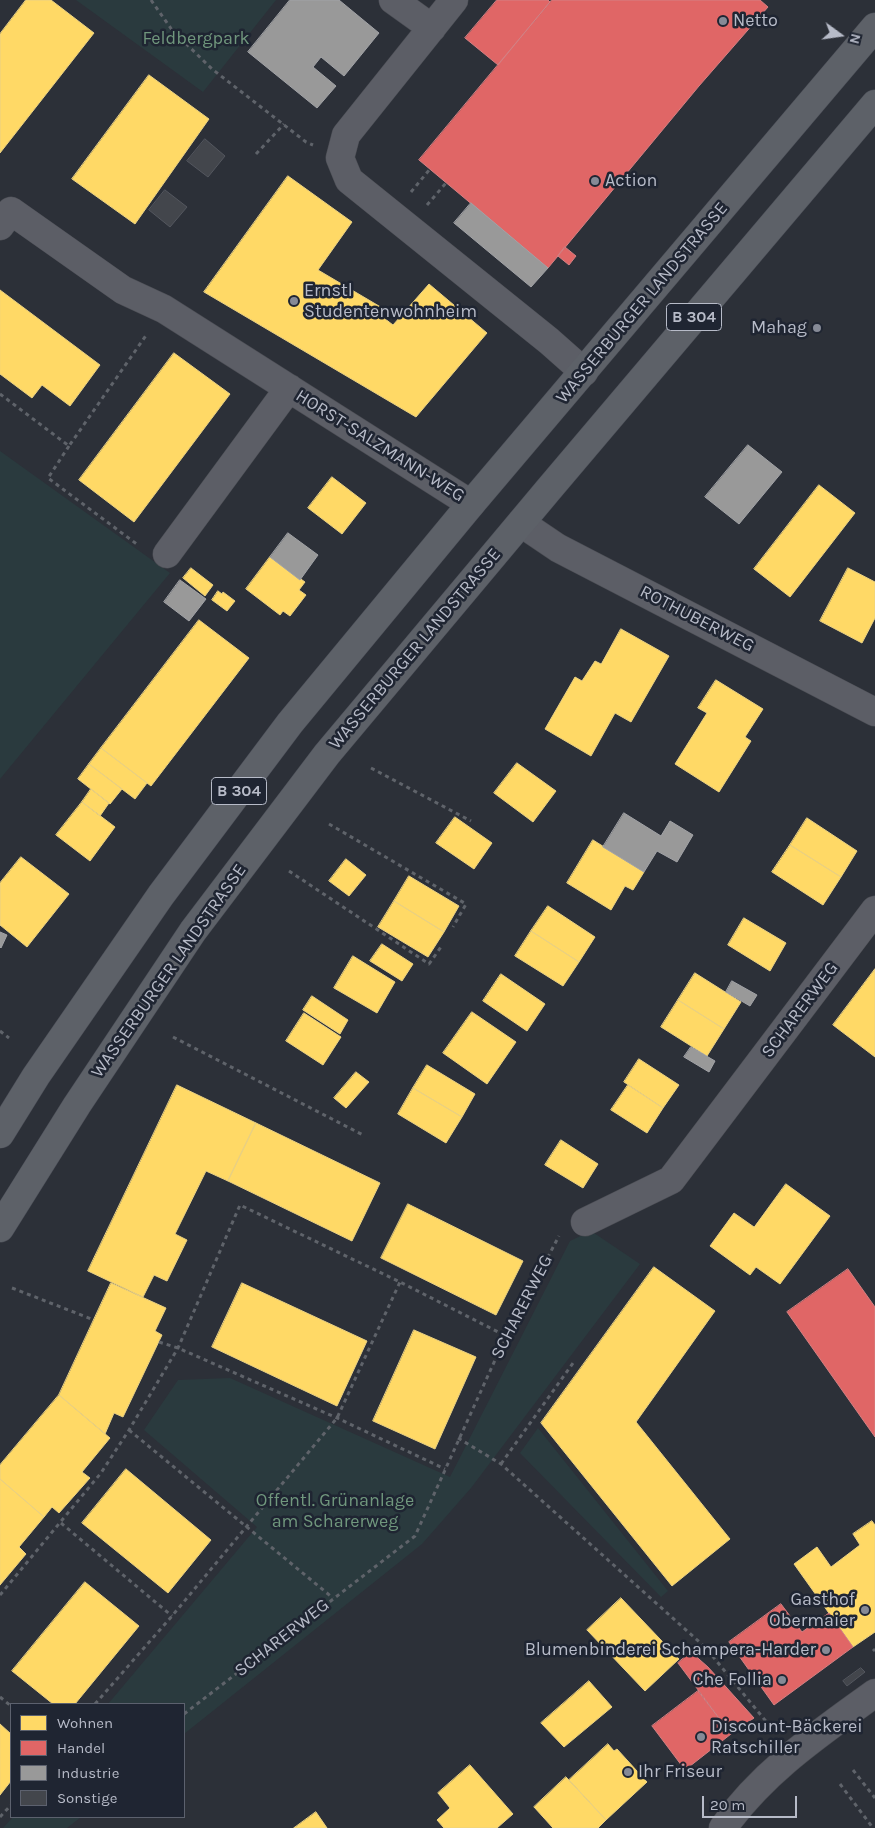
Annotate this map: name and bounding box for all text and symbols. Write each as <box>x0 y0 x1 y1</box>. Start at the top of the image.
place label: Netto <box>733 10 778 32</box>
north arrow <box>815 10 865 60</box>
marker: Netto <box>717 15 729 27</box>
park label: Feldbergpark <box>142 28 250 50</box>
text: N <box>846 32 865 46</box>
place label: Action <box>605 170 657 192</box>
marker: Action <box>589 175 601 187</box>
street label: WASSERBURGER LANDSTRASSE <box>552 198 732 408</box>
place label: Ernstl Studentenwohnheim <box>304 280 477 322</box>
marker: Ernstl Studentenwohnheim <box>288 295 300 307</box>
road number: B 304 <box>666 304 722 330</box>
place label: Mahag <box>751 317 807 339</box>
marker: Mahag <box>811 322 823 334</box>
street label: HORST-SALZMANN-WEG <box>291 385 469 507</box>
street label: WASSERBURGER LANDSTRASSE <box>325 544 505 754</box>
street label: ROTHUBERWEG <box>636 581 758 657</box>
road number: B 304 <box>212 778 266 804</box>
street label: WASSERBURGER LANDSTRASSE <box>87 860 251 1082</box>
street label: SCHARERWEG <box>757 958 843 1062</box>
street label: SCHARERWEG <box>486 1251 558 1363</box>
park label: Offentl. Grünanlage am Scharerweg <box>256 1490 414 1532</box>
place label: Gasthof Obermaier <box>769 1589 855 1632</box>
street label: SCHARERWEG <box>230 1594 334 1682</box>
marker: Gasthof Obermaier <box>859 1604 871 1616</box>
place label: Blumenbinderei Schampera-Harder <box>525 1639 816 1661</box>
marker: Blumenbinderei Schampera-Harder <box>820 1644 832 1656</box>
place label: Che Follia <box>692 1669 772 1691</box>
marker: Che Follia <box>776 1674 788 1686</box>
legend <box>10 1703 185 1818</box>
text: Wohnen <box>57 1714 113 1732</box>
place label: Discount-Bäckerei Ratschiller <box>711 1716 863 1758</box>
marker: Discount-Bäckerei Ratschiller <box>695 1731 707 1743</box>
text: Handel <box>57 1739 105 1757</box>
place label: Ihr Friseur <box>638 1761 722 1783</box>
text: Industrie <box>57 1764 119 1782</box>
marker: Ihr Friseur <box>622 1766 634 1778</box>
scale bar <box>705 1786 800 1818</box>
text: Sonstige <box>57 1789 117 1807</box>
text: 20 m <box>710 1796 745 1814</box>

